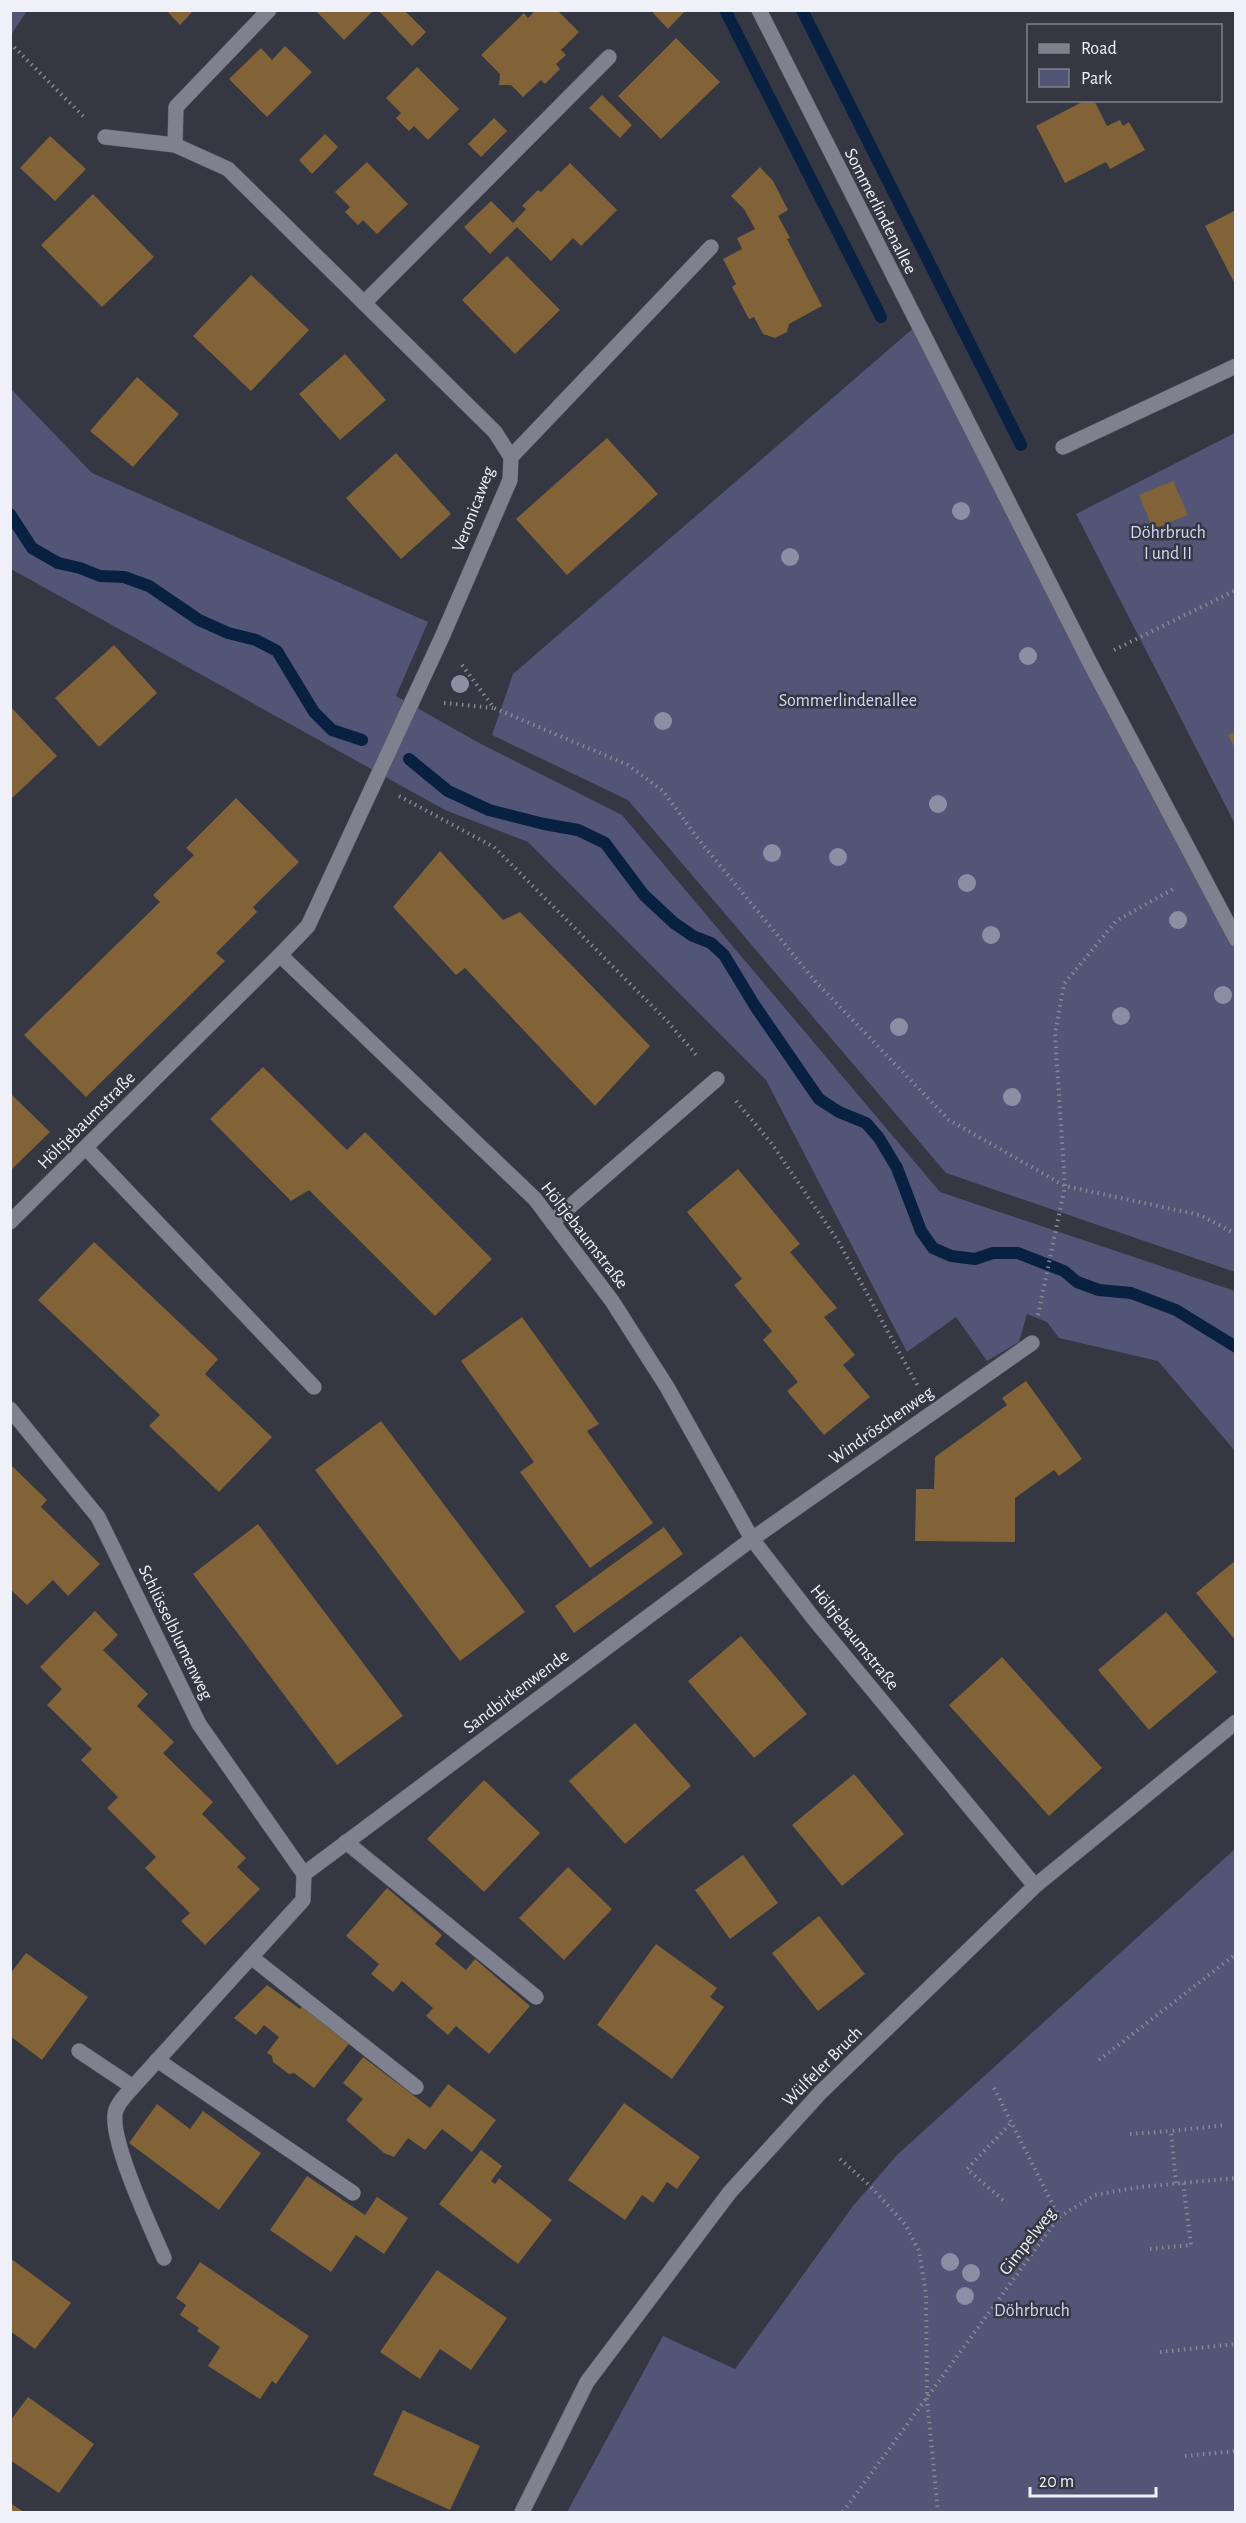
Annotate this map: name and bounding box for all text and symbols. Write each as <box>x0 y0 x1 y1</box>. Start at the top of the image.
legend <box>1027 24 1222 102</box>
text: Road <box>1081 40 1117 58</box>
text: Park <box>1081 70 1113 88</box>
street label: Sommerlindenallee <box>841 146 920 277</box>
street label: Veronicaweg <box>450 464 498 554</box>
park label: Döhrbruch I und II <box>1130 524 1206 563</box>
park label: Sommerlindenallee <box>779 692 917 710</box>
street label: Höltjebaumstraße <box>35 1069 139 1173</box>
street label: Höltjebaumstraße <box>537 1179 631 1292</box>
street label: Windröschenweg <box>826 1383 937 1468</box>
street label: Schlüsselblumenweg <box>135 1562 216 1703</box>
street label: Höltjebaumstraße <box>806 1582 902 1694</box>
street label: Sandbirkenwende <box>461 1647 573 1737</box>
street label: Wülfeler Bruch <box>779 2023 866 2110</box>
street label: Gimpelweg <box>996 2204 1060 2279</box>
park label: Döhrbruch <box>994 2302 1070 2320</box>
scale bar <box>1030 2460 1156 2498</box>
text: 20 m <box>1039 2473 1074 2491</box>

